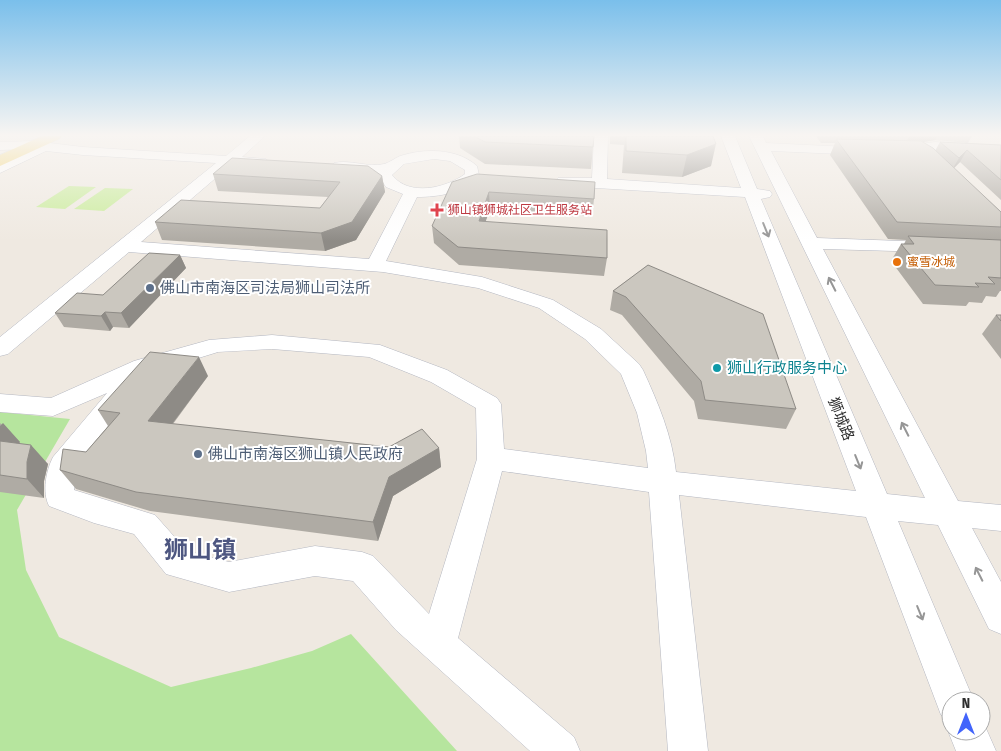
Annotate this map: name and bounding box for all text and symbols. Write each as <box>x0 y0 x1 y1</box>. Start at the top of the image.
marker: 狮山镇狮城社区卫生服务站 <box>430 203 444 217</box>
place label: 狮山镇狮城社区卫生服务站 <box>448 203 592 217</box>
one-way arrow <box>762 222 771 237</box>
place label: 蜜雪冰城 <box>907 255 955 269</box>
marker: 蜜雪冰城 <box>891 256 903 268</box>
one-way arrow <box>827 277 837 292</box>
place label: 佛山市南海区司法局狮山司法所 <box>160 279 370 297</box>
marker: 佛山市南海区司法局狮山司法所 <box>144 282 156 294</box>
place label: 狮山行政服务中心 <box>727 359 847 377</box>
marker: 狮山行政服务中心 <box>711 362 723 374</box>
street label: 狮城路 <box>824 395 858 443</box>
one-way arrow <box>900 422 909 437</box>
place label: 佛山市南海区狮山镇人民政府 <box>208 445 403 463</box>
marker: 佛山市南海区狮山镇人民政府 <box>192 448 204 460</box>
one-way arrow <box>854 454 864 469</box>
district label: 狮山镇 <box>164 536 236 564</box>
one-way arrow <box>974 567 983 582</box>
one-way arrow <box>915 605 925 620</box>
north arrow <box>941 691 991 741</box>
text: N <box>962 695 970 712</box>

